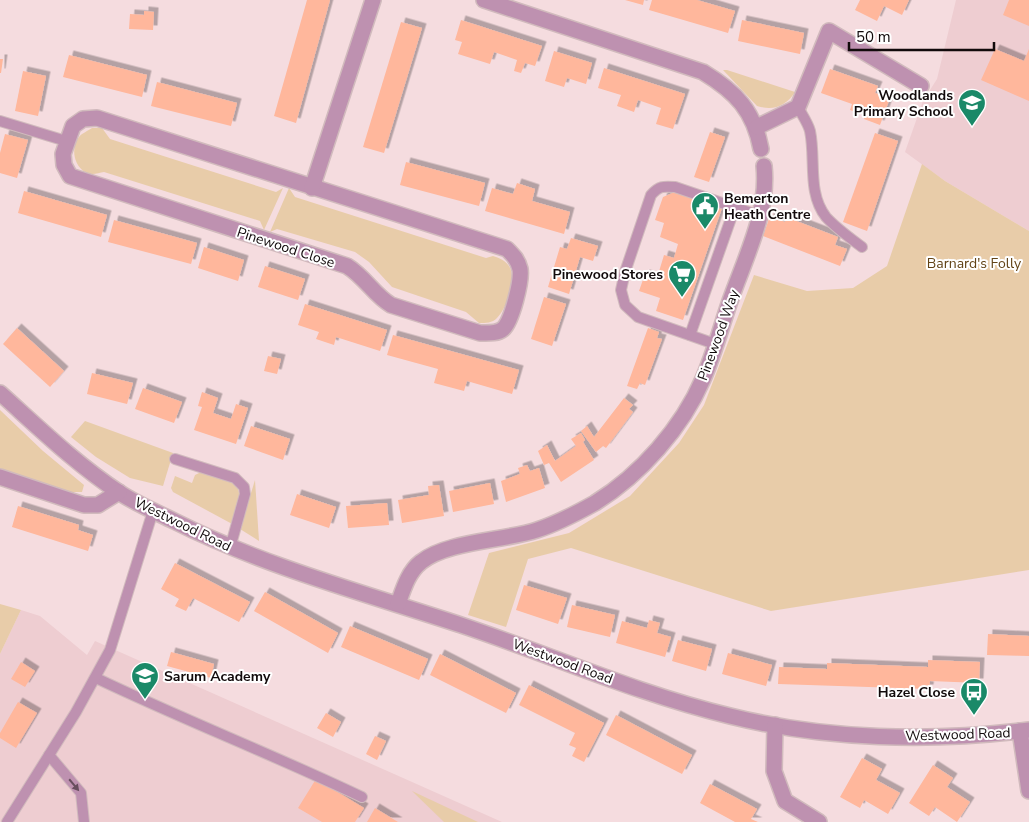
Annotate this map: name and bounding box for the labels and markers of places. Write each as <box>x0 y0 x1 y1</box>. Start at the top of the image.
place label: Woodlands Primary School <box>854 86 954 121</box>
school or university icon: Woodlands Primary School <box>957 88 987 127</box>
place label: Bemerton Heath Centre <box>724 189 811 224</box>
public building icon: Bemerton Heath Centre <box>690 191 720 230</box>
supermarket icon: Pinewood Stores <box>667 259 697 298</box>
place label: Pinewood Stores <box>553 265 663 284</box>
school or university icon: Sarum Academy <box>130 661 160 700</box>
place label: Sarum Academy <box>164 667 271 686</box>
bus stop icon: Hazel Close <box>959 677 989 716</box>
place label: Hazel Close <box>878 683 955 702</box>

